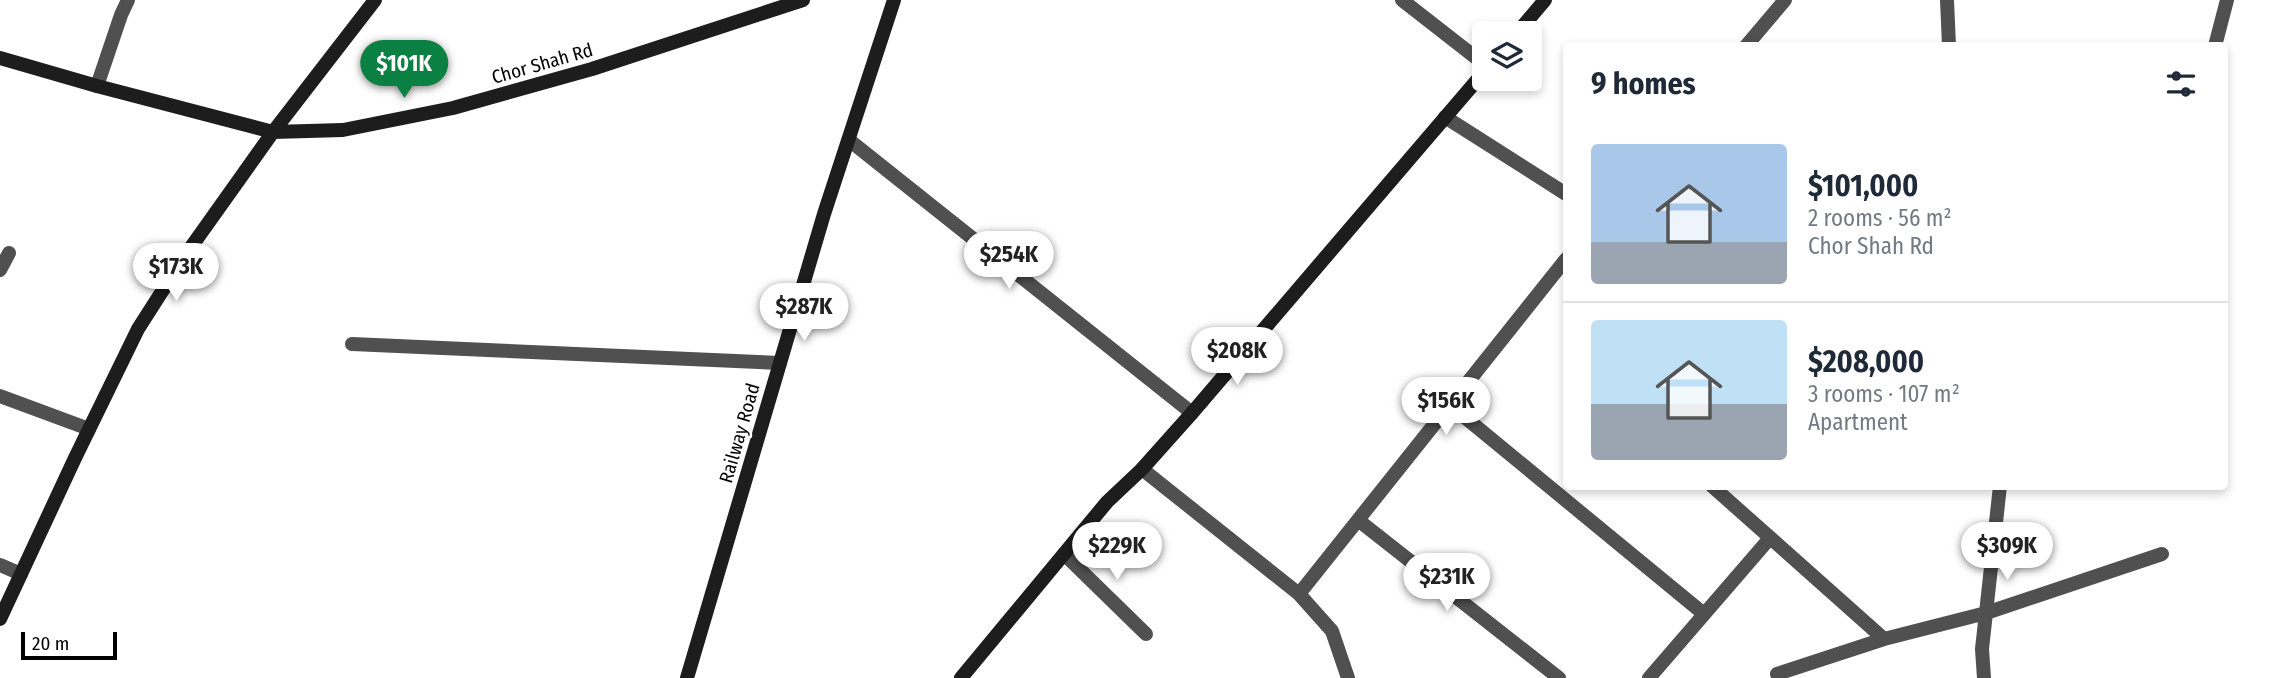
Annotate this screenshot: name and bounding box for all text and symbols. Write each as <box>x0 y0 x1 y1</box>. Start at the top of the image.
map controls <box>1472 21 1542 91</box>
button: layers <box>1472 21 1542 91</box>
street label: Chor Shah Rd <box>489 38 595 89</box>
pin: $101K <box>355 41 453 100</box>
text: $101K <box>376 49 432 77</box>
icon: filters <box>2162 65 2200 103</box>
text: 9 homes <box>1591 66 1696 102</box>
text: $101,000 <box>1808 168 1918 204</box>
icon: home <box>1647 172 1731 256</box>
text: 2 rooms · 56 m² <box>1808 204 1952 232</box>
pin: $254K <box>960 232 1058 291</box>
text: Chor Shah Rd <box>1808 232 1934 260</box>
text: $254K <box>980 240 1038 268</box>
pin: $173K <box>127 244 225 303</box>
text: $173K <box>149 252 203 280</box>
pin: $287K <box>755 284 853 343</box>
text: $287K <box>776 292 832 320</box>
pin: $208K <box>1188 328 1286 387</box>
text: $208K <box>1207 336 1267 364</box>
text: $208,000 <box>1808 344 1924 380</box>
icon: home <box>1647 348 1731 432</box>
pin: $156K <box>1397 378 1495 437</box>
text: 3 rooms · 107 m² <box>1808 380 1960 408</box>
street label: Railway Road <box>714 381 765 486</box>
text: $156K <box>1417 386 1475 414</box>
text: Apartment <box>1808 408 1908 436</box>
pin: $229K <box>1068 522 1166 582</box>
pin: $309K <box>1958 522 2056 582</box>
text: $229K <box>1088 531 1146 559</box>
text: $309K <box>1977 531 2037 559</box>
pin: $231K <box>1398 554 1496 613</box>
text: $231K <box>1419 562 1475 590</box>
scale bar <box>21 629 117 661</box>
text: 20 m <box>32 632 69 655</box>

